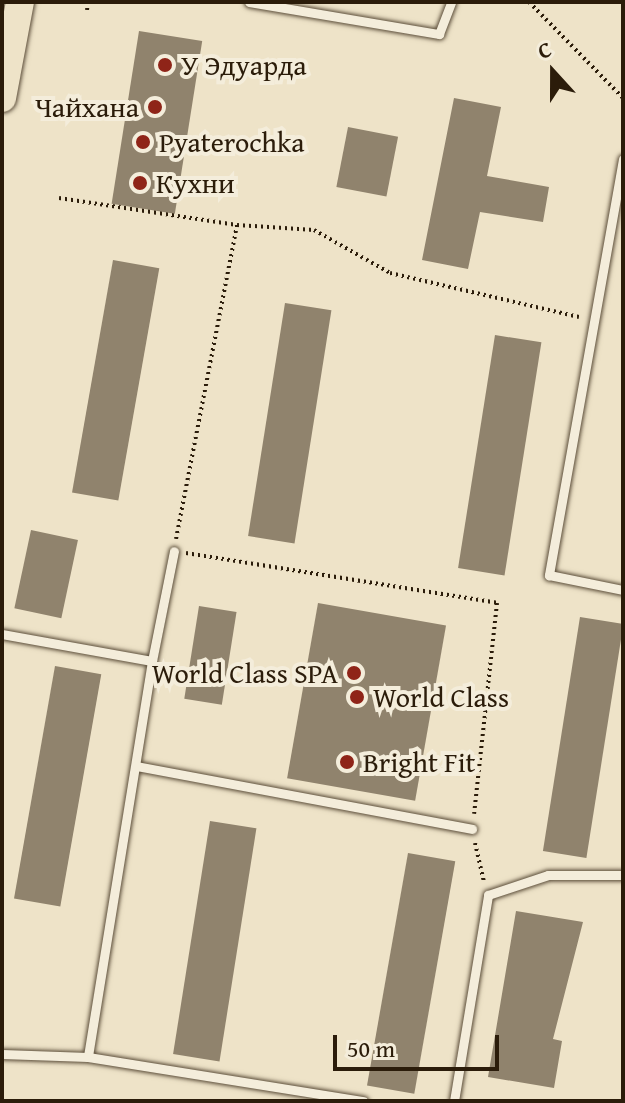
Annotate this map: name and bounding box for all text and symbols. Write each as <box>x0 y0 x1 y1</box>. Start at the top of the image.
north arrow <box>513 32 593 112</box>
text: С <box>533 32 556 67</box>
place label: У Эдуарда <box>181 48 307 82</box>
marker: У Эдуарда <box>156 56 174 74</box>
place label: Чайхана <box>35 90 139 124</box>
marker: Чайхана <box>146 98 164 116</box>
place label: Pyaterochka <box>159 125 304 159</box>
marker: Pyaterochka <box>134 133 152 151</box>
place label: Кухни <box>156 166 235 200</box>
marker: Кухни <box>131 174 149 192</box>
place label: World Class SPA <box>152 656 338 690</box>
marker: World Class SPA <box>345 664 363 682</box>
place label: World Class <box>373 680 509 714</box>
marker: World Class <box>348 688 366 706</box>
place label: Bright Fit <box>363 745 475 779</box>
marker: Bright Fit <box>338 753 356 771</box>
scale bar <box>337 1019 503 1069</box>
text: 50 m <box>347 1031 395 1066</box>

